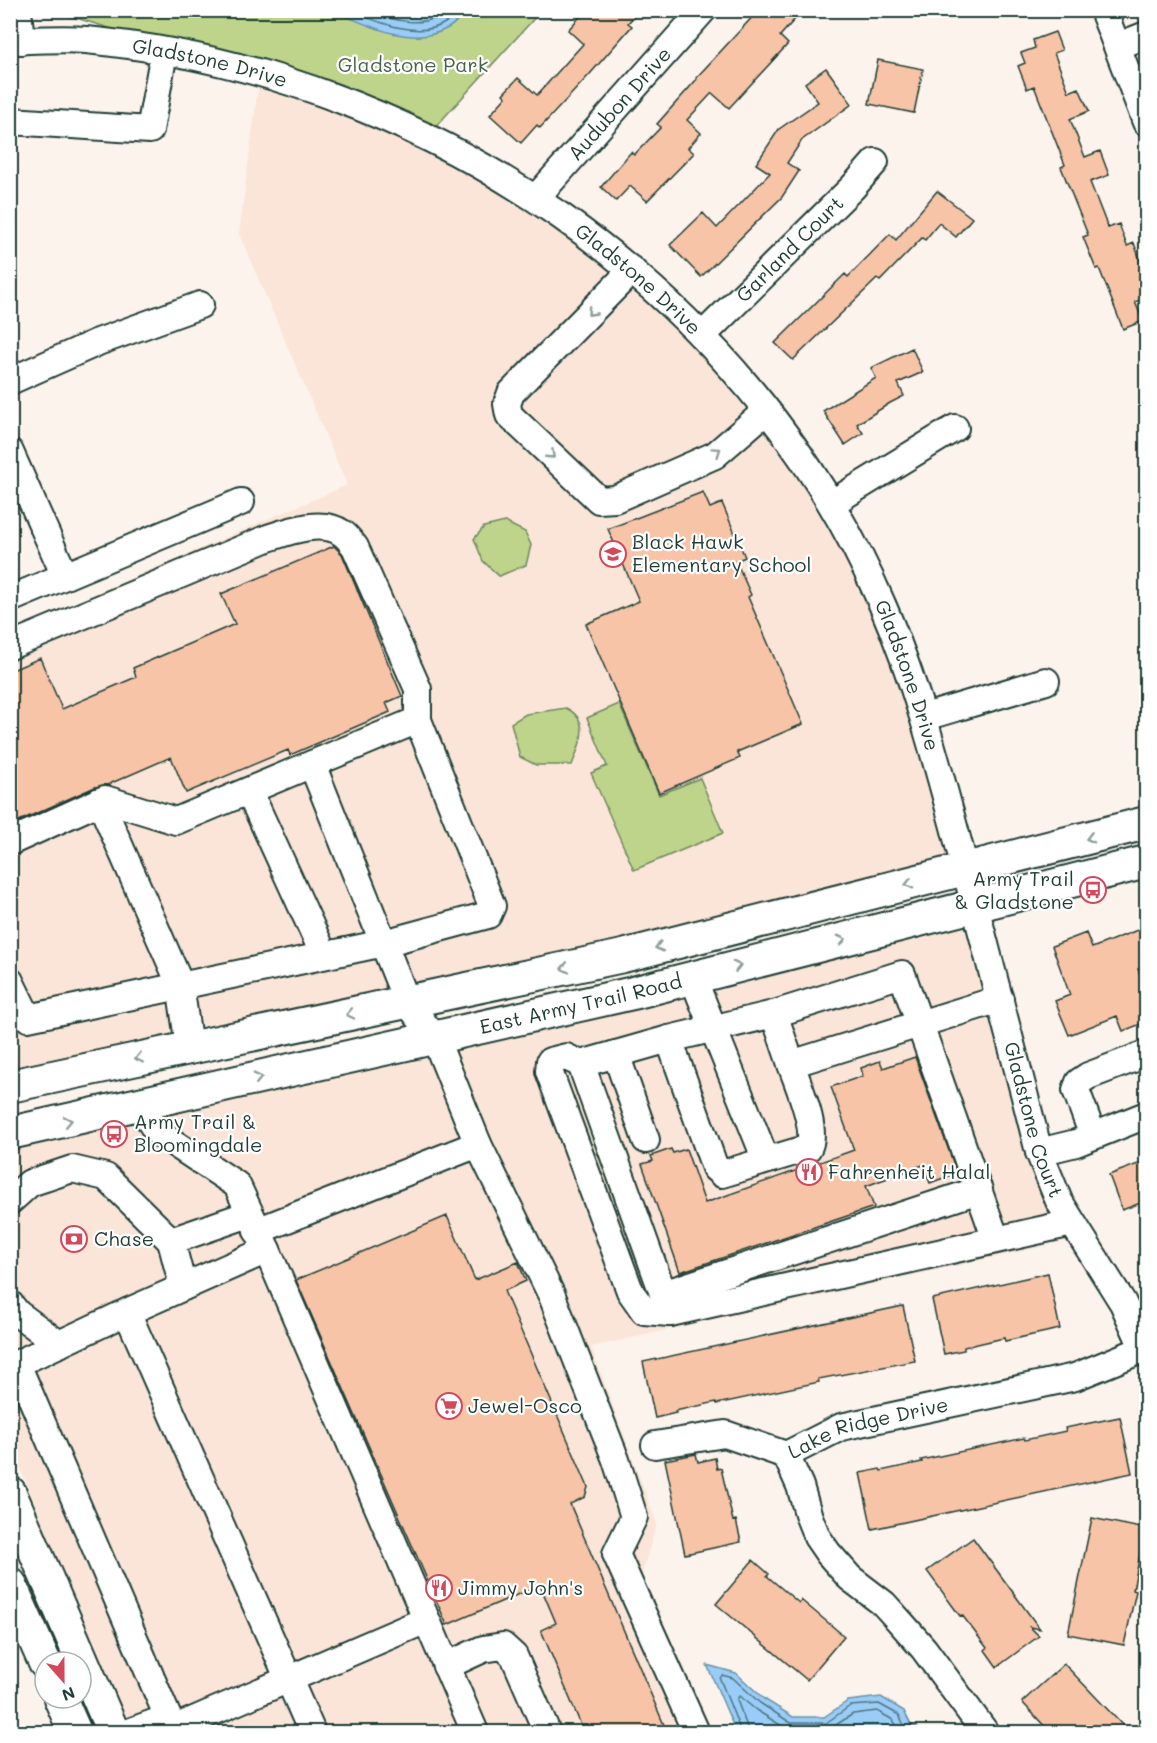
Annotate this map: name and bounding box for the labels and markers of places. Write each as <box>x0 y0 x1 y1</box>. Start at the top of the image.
place label: Black Hawk Elementary School <box>632 528 811 577</box>
school or university icon: Black Hawk Elementary School <box>598 539 628 569</box>
place label: Army Trail & Gladstone <box>954 865 1074 914</box>
bus stop icon: Army Trail & Gladstone <box>1078 875 1108 905</box>
place label: Army Trail & Bloomingdale <box>134 1108 262 1157</box>
bus stop icon: Army Trail & Bloomingdale <box>99 1119 129 1149</box>
restaurant icon: Fahrenheit Halal <box>794 1157 824 1187</box>
place label: Fahrenheit Halal <box>828 1158 991 1184</box>
bank icon: Chase <box>59 1224 89 1254</box>
place label: Chase <box>94 1225 154 1251</box>
supermarket icon: Jewel-Osco <box>434 1391 464 1421</box>
place label: Jewel-Osco <box>468 1392 582 1418</box>
restaurant icon: Jimmy John's <box>424 1573 454 1603</box>
place label: Jimmy John's <box>458 1574 583 1600</box>

